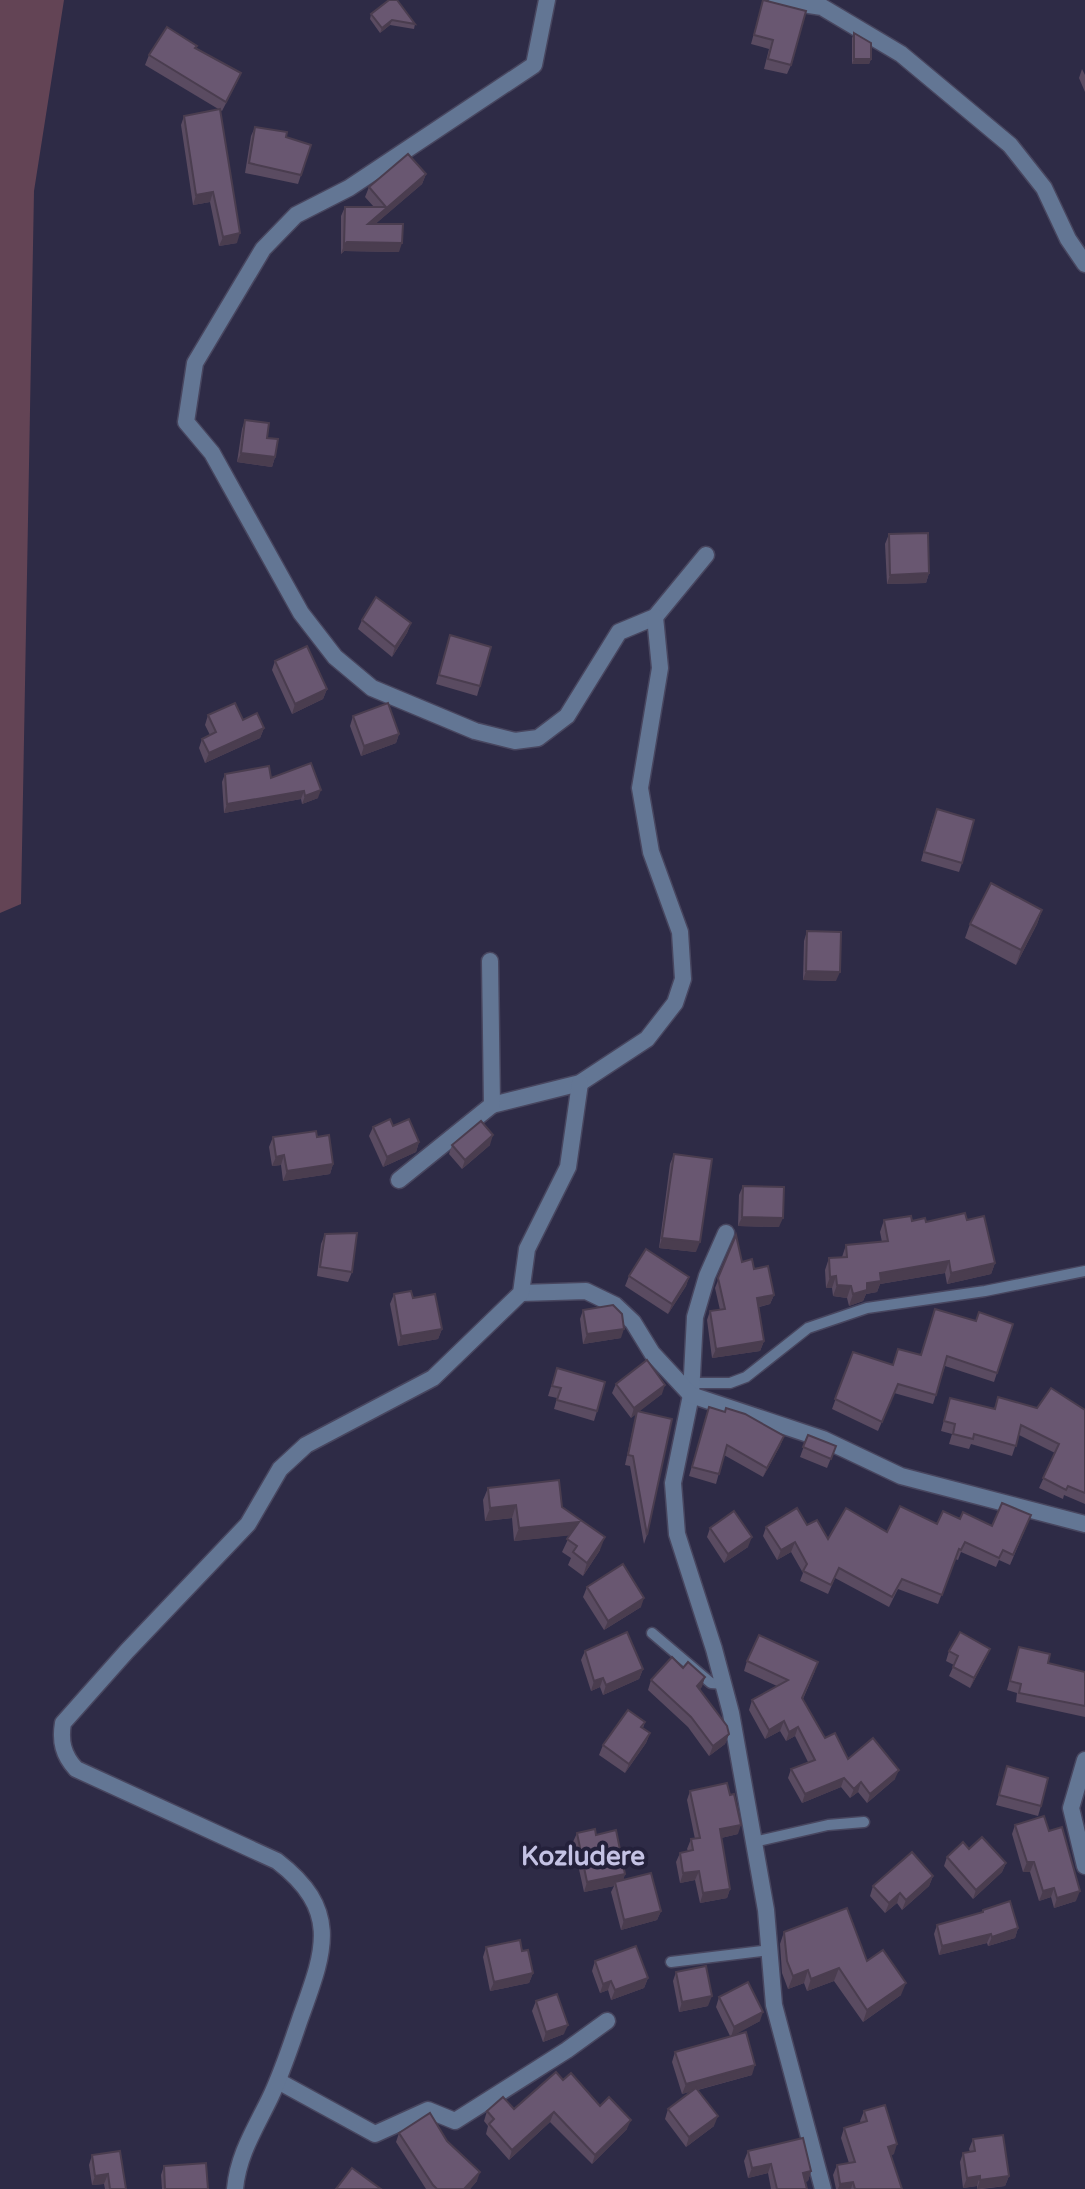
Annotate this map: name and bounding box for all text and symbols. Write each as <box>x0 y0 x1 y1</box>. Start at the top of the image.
district label: Kozludere <box>521 1841 645 1872</box>

